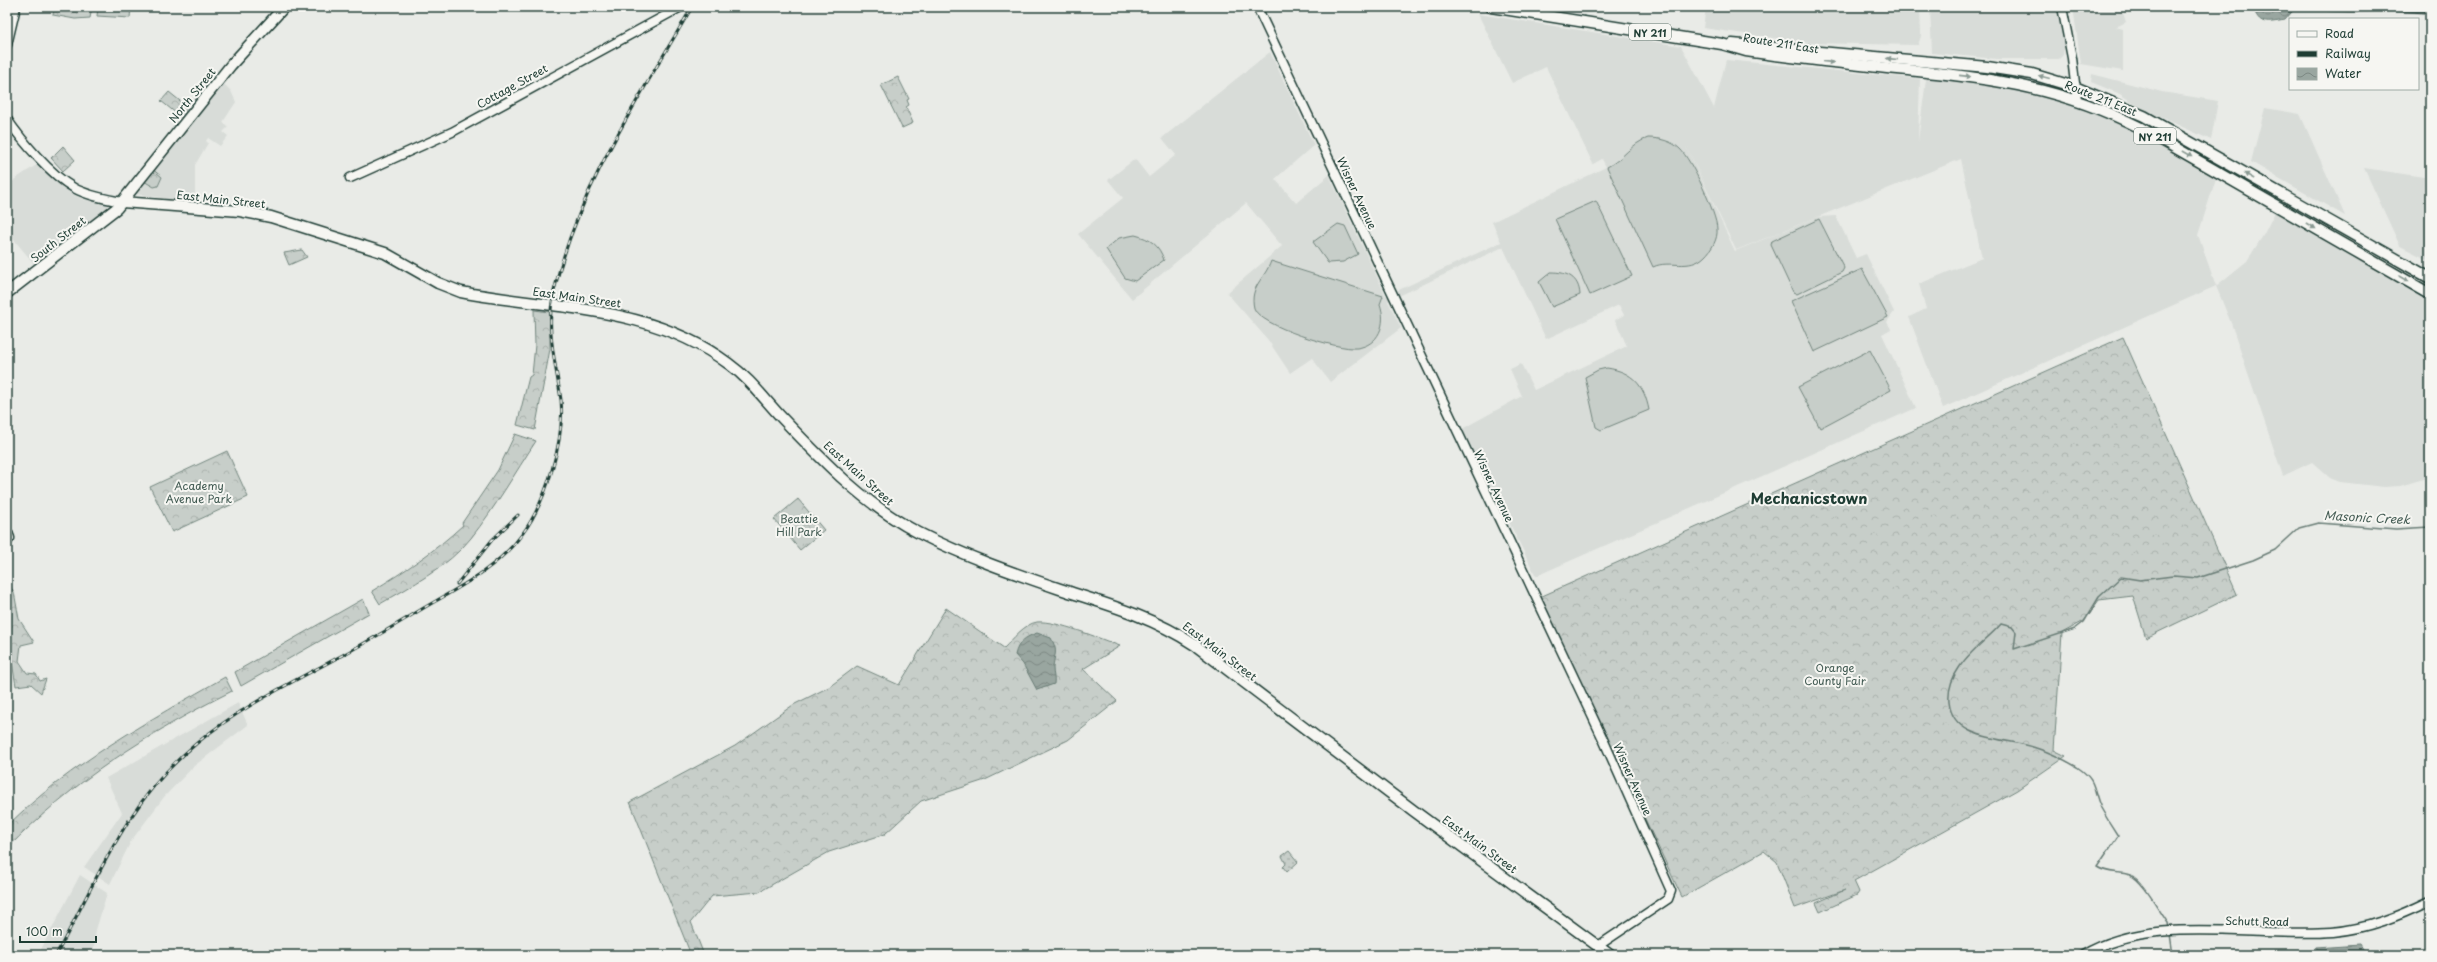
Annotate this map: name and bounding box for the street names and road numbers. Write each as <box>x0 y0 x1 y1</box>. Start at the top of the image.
road number: NY 211 <box>1629 24 1671 40</box>
street label: Route 211 East <box>1742 29 1821 57</box>
street label: Cottage Street <box>473 59 551 113</box>
street label: North Street <box>164 63 220 126</box>
street label: Route 211 East <box>2062 76 2140 120</box>
road number: NY 211 <box>2134 128 2176 144</box>
street label: Wisner Avenue <box>1333 154 1381 232</box>
street label: East Main Street <box>176 186 267 212</box>
street label: South Street <box>27 212 90 266</box>
street label: East Main Street <box>532 282 623 312</box>
street label: East Main Street <box>820 437 898 509</box>
street label: Wisner Avenue <box>1470 447 1518 525</box>
street label: East Main Street <box>1179 617 1261 685</box>
street label: Wisner Avenue <box>1609 740 1657 818</box>
street label: East Main Street <box>1439 811 1521 877</box>
street label: Schutt Road <box>2225 912 2289 930</box>

